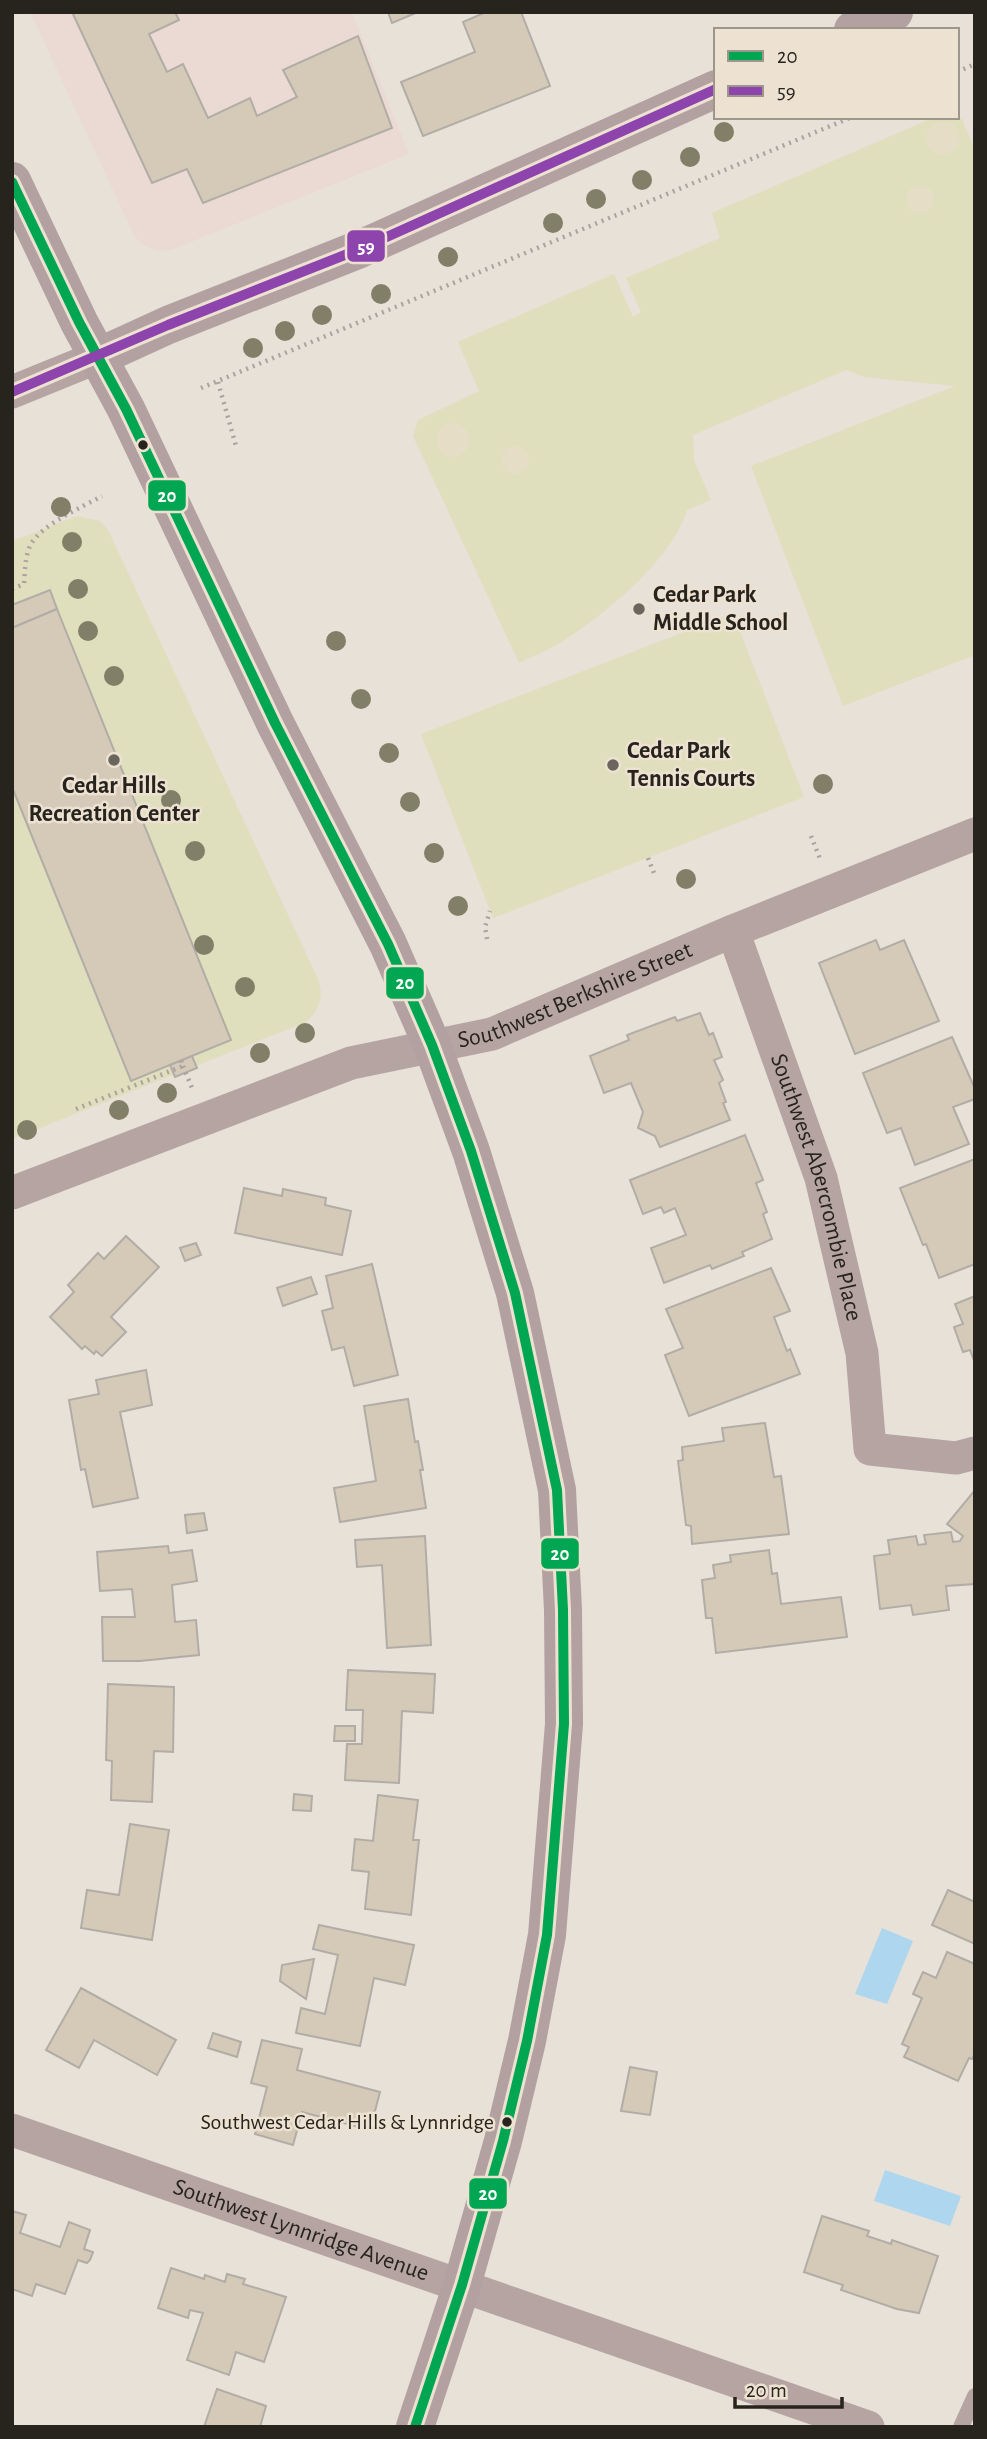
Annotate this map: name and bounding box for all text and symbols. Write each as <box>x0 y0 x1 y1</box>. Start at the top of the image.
legend <box>714 28 959 119</box>
text: 20 <box>777 46 798 67</box>
text: 59 <box>777 81 796 102</box>
line badge: 59 <box>346 229 386 263</box>
text: 59 <box>357 238 375 257</box>
unlabelled marker <box>136 438 150 452</box>
line badge: 20 <box>147 479 187 512</box>
text: 20 <box>158 487 177 506</box>
place label: Cedar Park Middle School <box>653 583 788 635</box>
marker: Cedar Park Middle School <box>631 601 647 617</box>
place label: Cedar Park Tennis Courts <box>627 739 755 791</box>
marker: Cedar Hills Recreation Center <box>106 752 122 768</box>
marker: Cedar Park Tennis Courts <box>605 757 621 773</box>
place label: Cedar Hills Recreation Center <box>28 774 200 826</box>
street label: Southwest Berkshire Street <box>456 938 696 1053</box>
line badge: 20 <box>385 966 425 1000</box>
text: 20 <box>396 974 415 993</box>
street label: Southwest Abercrombie Place <box>766 1051 866 1323</box>
line badge: 20 <box>540 1537 580 1570</box>
text: 20 <box>551 1545 570 1564</box>
place label: Southwest Cedar Hills & Lynnridge <box>200 2111 494 2133</box>
marker: Southwest Cedar Hills & Lynnridge <box>500 2115 514 2129</box>
street label: Southwest Lynnridge Avenue <box>170 2175 432 2286</box>
line badge: 20 <box>468 2177 508 2210</box>
text: 20 <box>479 2185 498 2204</box>
scale bar <box>735 2366 842 2410</box>
text: 20 m <box>746 2380 787 2401</box>

